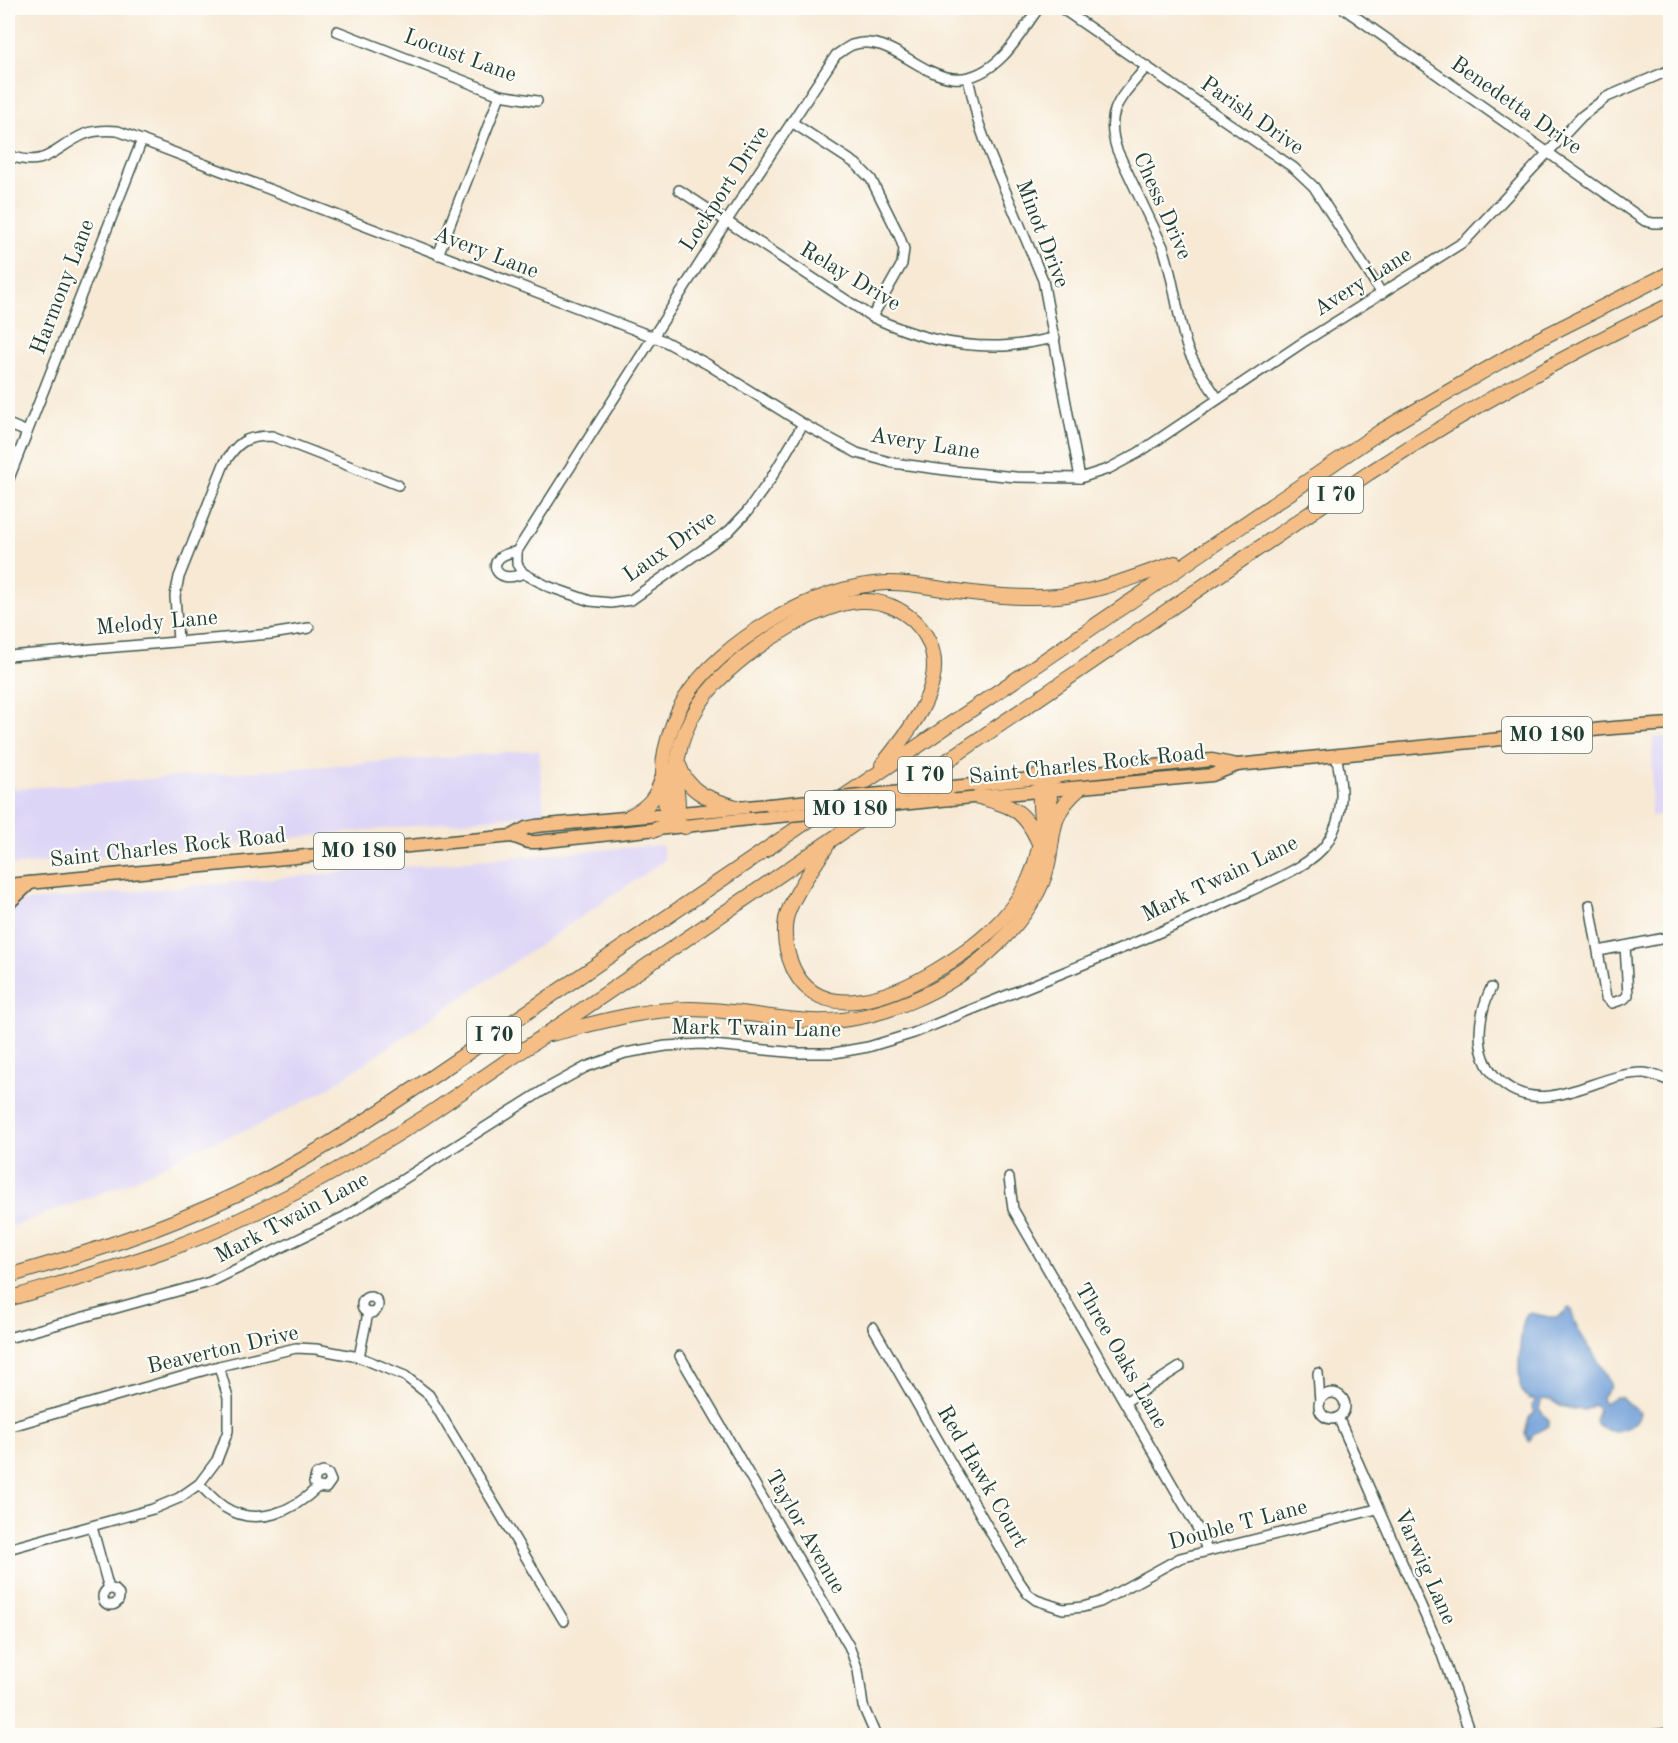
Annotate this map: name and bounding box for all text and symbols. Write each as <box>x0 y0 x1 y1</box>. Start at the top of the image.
street label: Locust Lane <box>401 25 519 87</box>
street label: Benedetta Drive <box>1447 53 1585 159</box>
street label: Parish Drive <box>1196 72 1308 160</box>
street label: Lockport Drive <box>676 122 774 256</box>
street label: Chess Drive <box>1129 149 1195 263</box>
street label: Minot Drive <box>1011 177 1073 291</box>
street label: Harmony Lane <box>27 216 99 358</box>
street label: Avery Lane <box>430 223 542 283</box>
street label: Relay Drive <box>796 238 904 316</box>
street label: Avery Lane <box>1310 243 1416 321</box>
street label: Avery Lane <box>869 424 981 464</box>
road number: I 70 <box>1309 477 1363 513</box>
street label: Laux Drive <box>620 507 720 587</box>
street label: Melody Lane <box>95 607 219 639</box>
road number: MO 180 <box>1502 717 1592 753</box>
street label: Saint Charles Rock Road <box>968 742 1206 788</box>
road number: I 70 <box>898 757 952 793</box>
road number: MO 180 <box>805 791 895 827</box>
street label: Saint Charles Rock Road <box>49 825 287 871</box>
street label: Mark Twain Lane <box>1139 832 1301 926</box>
road number: MO 180 <box>314 833 404 869</box>
road number: I 70 <box>467 1017 521 1053</box>
street label: Mark Twain Lane <box>671 1017 841 1041</box>
street label: Mark Twain Lane <box>212 1168 372 1268</box>
street label: Three Oaks Lane <box>1070 1279 1172 1433</box>
street label: Beaverton Drive <box>145 1322 301 1378</box>
street label: Red Hawk Court <box>932 1402 1032 1552</box>
street label: Taylor Avenue <box>761 1466 849 1598</box>
street label: Double T Lane <box>1166 1496 1310 1554</box>
street label: Varwig Lane <box>1390 1506 1460 1628</box>

